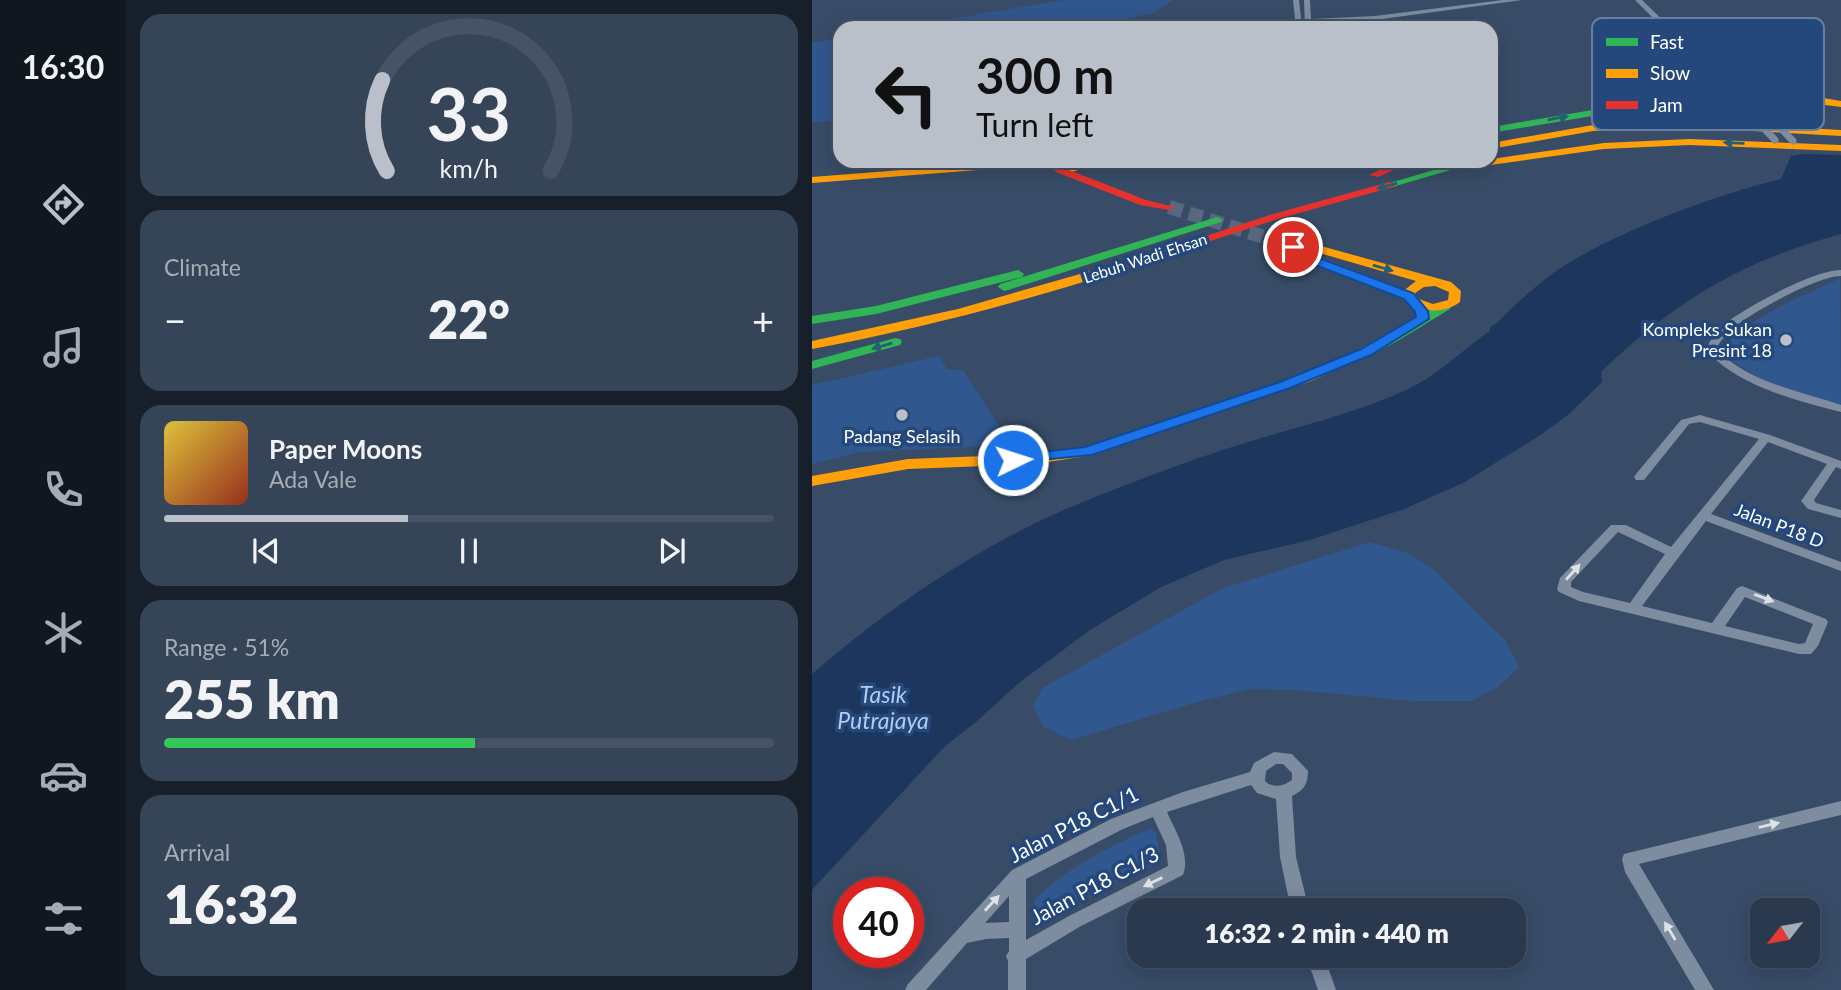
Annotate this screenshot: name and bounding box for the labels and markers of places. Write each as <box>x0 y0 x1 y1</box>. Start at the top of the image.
pin <box>1263 217 1323 277</box>
place label: Kompleks Sukan Presint 18 <box>1643 318 1772 361</box>
marker: Kompleks Sukan Presint 18 <box>1778 332 1794 348</box>
marker: Padang Selasih <box>894 407 910 423</box>
place label: Padang Selasih <box>843 425 961 447</box>

